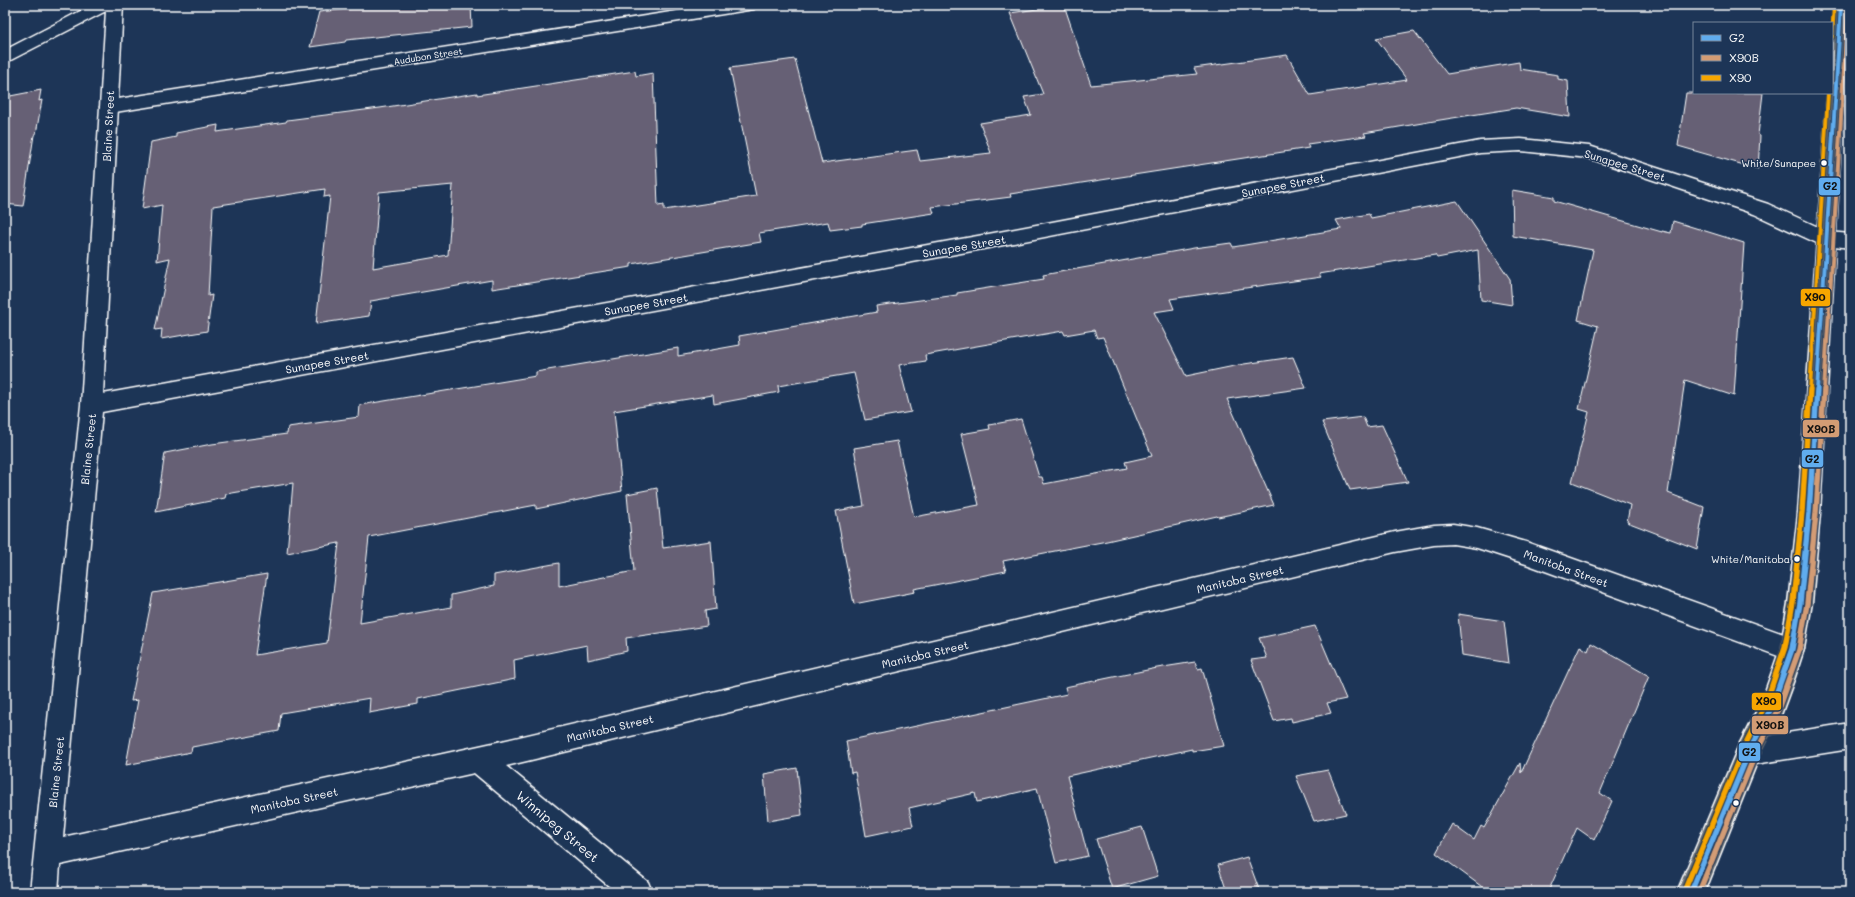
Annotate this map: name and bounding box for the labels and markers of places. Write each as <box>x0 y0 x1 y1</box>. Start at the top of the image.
place label: White/Sunapee <box>1741 156 1816 170</box>
marker: White/Sunapee <box>1819 158 1829 168</box>
place label: White/Manitoba <box>1711 552 1790 566</box>
marker: White/Manitoba <box>1792 554 1802 564</box>
unlabelled marker <box>1731 798 1741 808</box>

